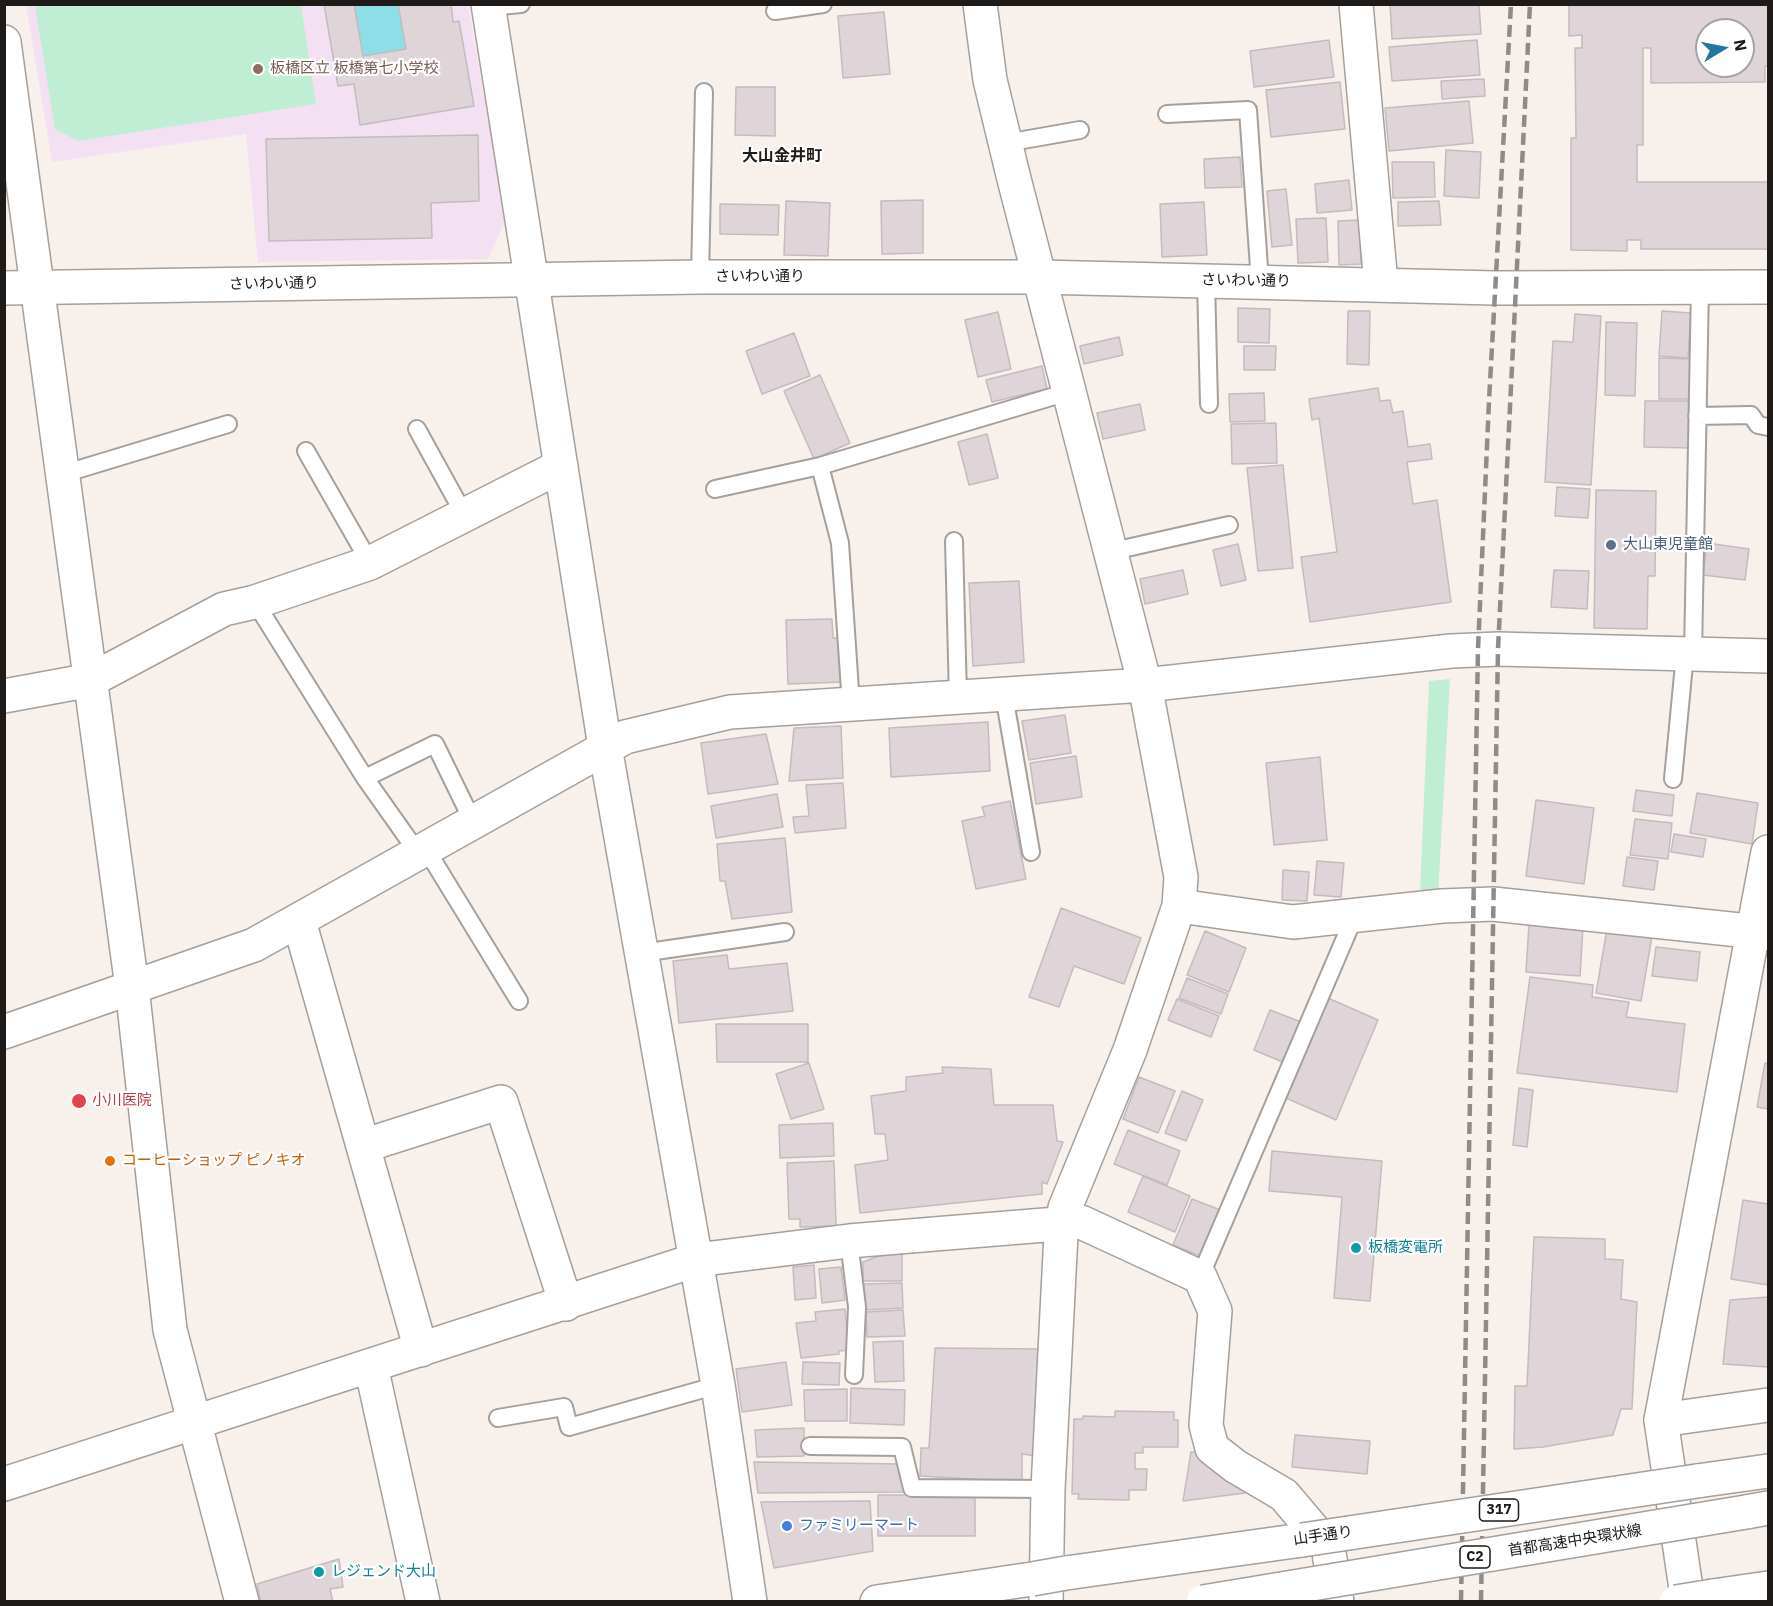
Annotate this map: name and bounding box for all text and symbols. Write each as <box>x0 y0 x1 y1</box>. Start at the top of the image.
north arrow <box>1695 18 1755 78</box>
text: N <box>1730 38 1752 53</box>
place label: 板橋区立 板橋第七小学校 <box>270 60 439 78</box>
marker: 板橋区立 板橋第七小学校 <box>251 62 265 76</box>
district label: 大山金井町 <box>742 146 822 166</box>
street label: さいわい通り <box>715 268 805 286</box>
street label: さいわい通り <box>1201 271 1291 291</box>
street label: さいわい通り <box>229 274 319 294</box>
place label: 大山東児童館 <box>1623 536 1713 554</box>
marker: 大山東児童館 <box>1604 538 1618 552</box>
marker: 小川医院 <box>70 1092 88 1110</box>
place label: 小川医院 <box>92 1092 152 1110</box>
place label: コーヒーショップ ピノキオ <box>122 1152 306 1170</box>
marker: コーヒーショップ ピノキオ <box>103 1154 117 1168</box>
place label: 板橋変電所 <box>1368 1239 1443 1257</box>
marker: 板橋変電所 <box>1349 1241 1363 1255</box>
road number: 317 <box>1480 1499 1518 1521</box>
place label: ファミリーマート <box>799 1517 919 1535</box>
marker: ファミリーマート <box>780 1519 794 1533</box>
street label: 首都高速中央環状線 <box>1507 1522 1643 1560</box>
street label: 山手通り <box>1292 1523 1354 1549</box>
road number: C2 <box>1460 1546 1490 1568</box>
place label: レジェンド大山 <box>331 1563 436 1581</box>
marker: レジェンド大山 <box>312 1565 326 1579</box>

